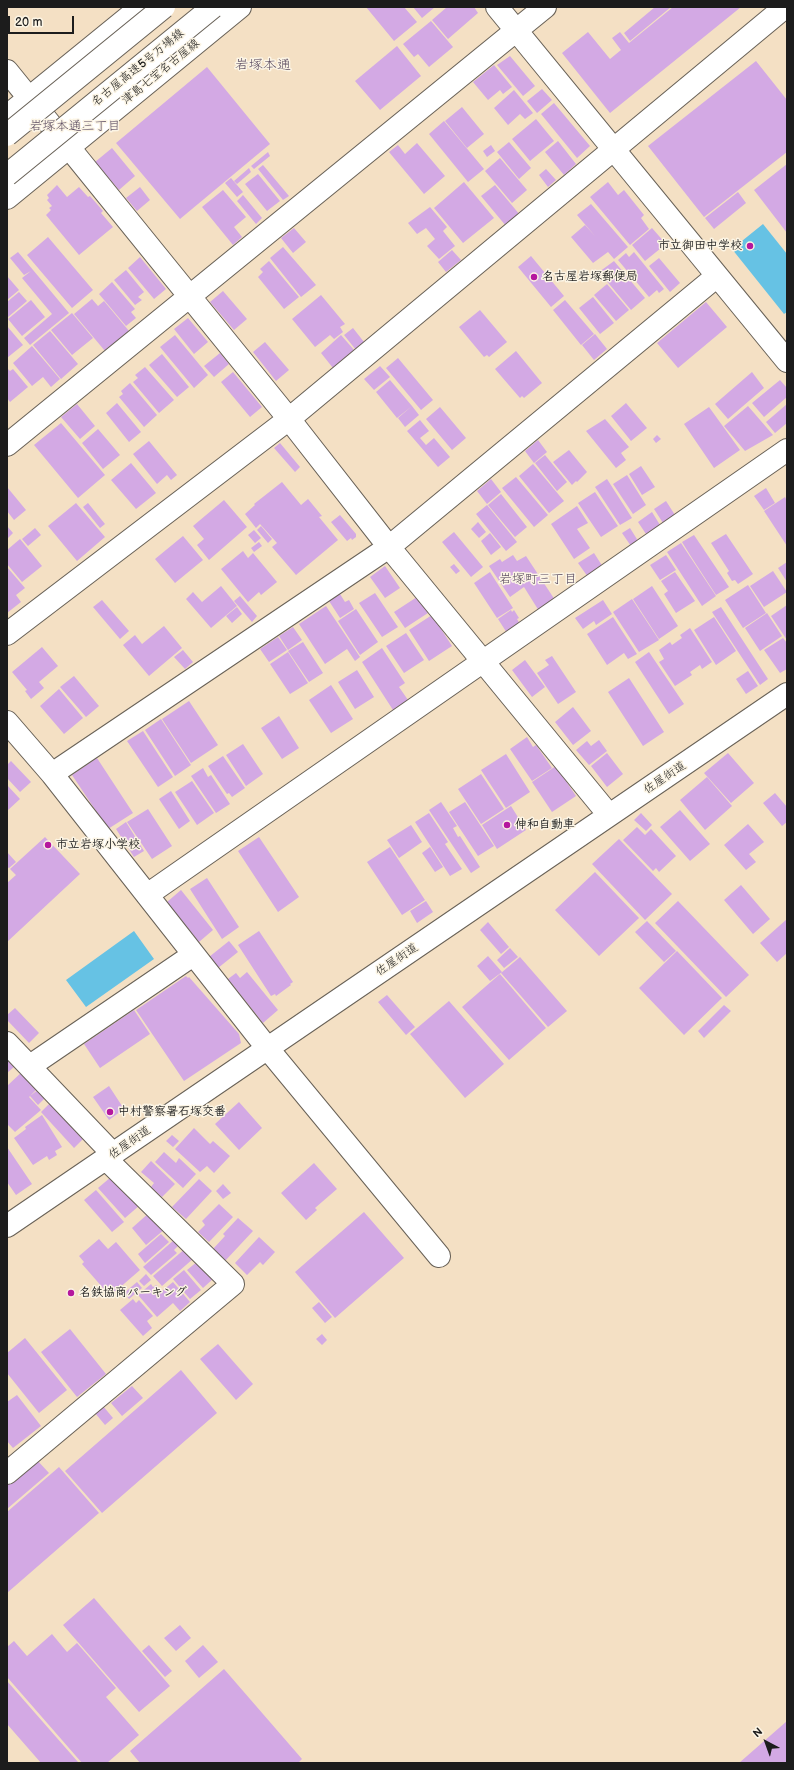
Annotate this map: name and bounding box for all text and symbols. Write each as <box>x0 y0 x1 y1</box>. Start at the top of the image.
scale bar <box>10 8 76 34</box>
text: 20 m <box>15 15 42 30</box>
street label: 名古屋高速5号万場線 <box>89 26 187 110</box>
street label: 津島七宝名古屋線 <box>119 36 203 108</box>
district label: 岩塚本通 <box>235 57 291 73</box>
district label: 岩塚本通三丁目 <box>30 119 120 135</box>
place label: 市立御田中学校 <box>658 239 742 253</box>
marker: 市立御田中学校 <box>745 241 755 251</box>
place label: 名古屋岩塚郵便局 <box>542 270 638 284</box>
marker: 名古屋岩塚郵便局 <box>529 272 539 282</box>
district label: 岩塚町三丁目 <box>499 572 577 588</box>
street label: 佐屋街道 <box>641 759 689 797</box>
place label: 伸和自動車 <box>515 818 575 832</box>
marker: 伸和自動車 <box>502 820 512 830</box>
place label: 市立岩塚小学校 <box>56 838 140 852</box>
marker: 市立岩塚小学校 <box>43 840 53 850</box>
street label: 佐屋街道 <box>373 941 421 979</box>
place label: 中村警察署石塚交番 <box>118 1105 226 1119</box>
marker: 中村警察署石塚交番 <box>105 1107 115 1117</box>
street label: 佐屋街道 <box>106 1123 154 1163</box>
place label: 名鉄協商パーキング <box>79 1286 187 1300</box>
marker: 名鉄協商パーキング <box>66 1288 76 1298</box>
north arrow <box>746 1722 786 1762</box>
text: N <box>750 1725 765 1740</box>

